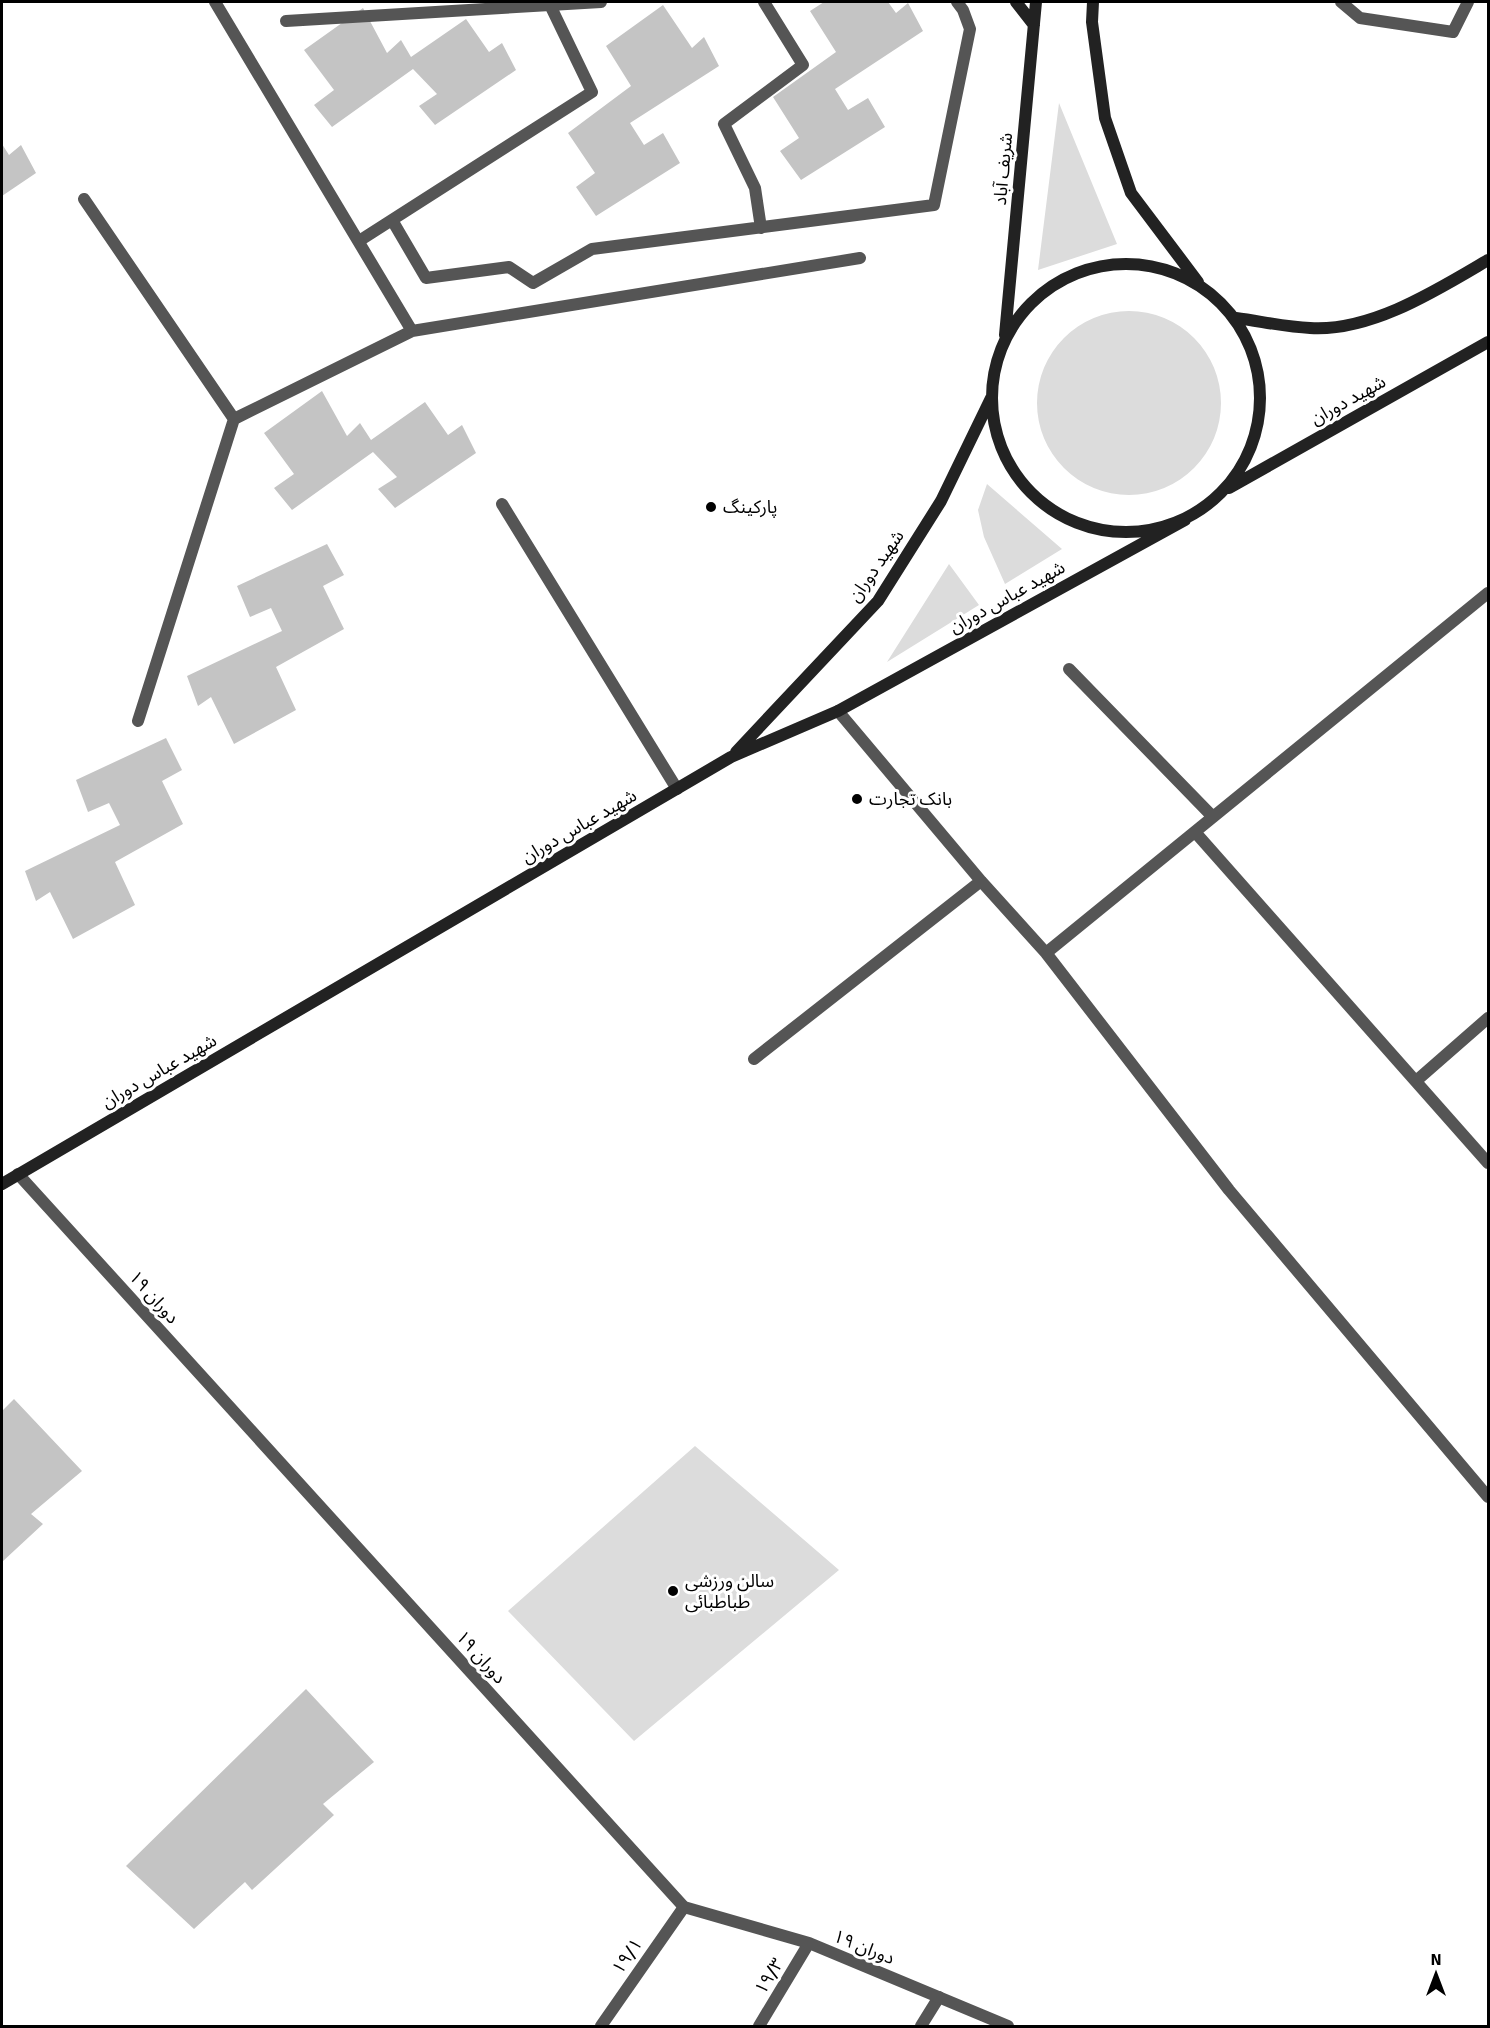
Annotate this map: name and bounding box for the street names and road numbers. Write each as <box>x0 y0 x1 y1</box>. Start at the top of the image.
street label: شریف آباد <box>989 132 1017 206</box>
street label: شهید دوران <box>1306 370 1390 430</box>
street label: شهید دوران <box>843 526 909 606</box>
street label: شهید عباس دوران <box>945 556 1069 638</box>
street label: شهید عباس دوران <box>518 784 640 868</box>
street label: شهید عباس دوران <box>98 1029 220 1113</box>
street label: دوران ۱۹ <box>124 1266 184 1328</box>
street label: دوران ۱۹ <box>451 1626 511 1688</box>
street label: دوران ۱۹ <box>830 1925 898 1969</box>
street label: ۱۹/۱ <box>607 1934 647 1978</box>
street label: ۱۹/۳ <box>750 1954 788 1998</box>

